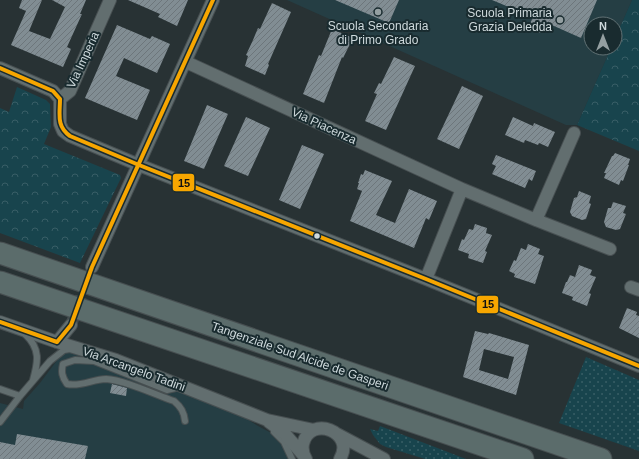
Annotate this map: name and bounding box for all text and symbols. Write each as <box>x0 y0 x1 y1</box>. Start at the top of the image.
place label: Scuola Primaria Grazia Deledda <box>467 6 552 34</box>
marker: Scuola Secondaria di Primo Grado <box>373 7 383 17</box>
marker: Scuola Primaria Grazia Deledda <box>555 15 565 25</box>
north arrow <box>583 16 623 56</box>
place label: Scuola Secondaria di Primo Grado <box>328 19 429 47</box>
text: N <box>599 20 607 32</box>
street label: Via Imperia <box>64 29 102 90</box>
street label: Via Piacenza <box>289 105 359 147</box>
line badge: 15 <box>172 173 195 192</box>
text: 15 <box>178 177 190 189</box>
unlabelled marker <box>312 231 322 241</box>
line badge: 15 <box>476 295 499 314</box>
text: 15 <box>482 298 494 310</box>
street label: Tangenziale Sud Alcide de Gasperi <box>210 319 390 393</box>
street label: Via Arcangelo Tadini <box>81 344 187 394</box>

